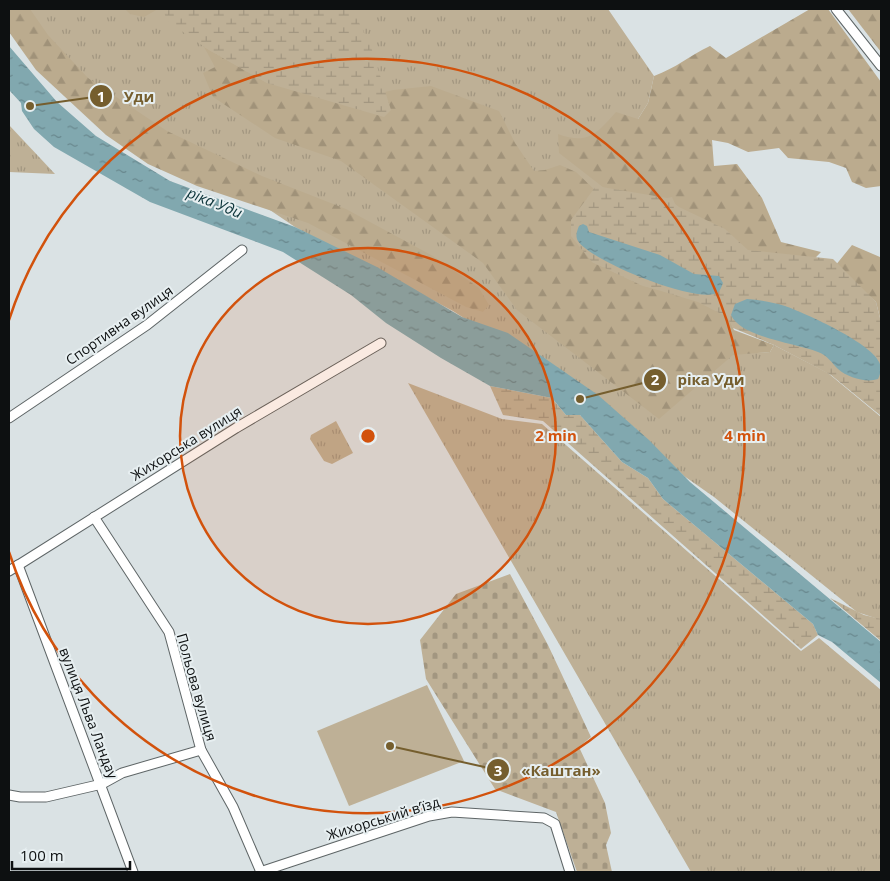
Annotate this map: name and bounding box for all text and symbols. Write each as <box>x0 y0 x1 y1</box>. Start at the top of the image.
callout: Уди <box>89 81 164 111</box>
text: 1 <box>97 86 105 106</box>
text: Уди <box>124 86 154 106</box>
water label: ріка Уди <box>184 182 246 222</box>
street label: Спортивна вулиця <box>62 281 176 369</box>
callout: ріка Уди <box>642 365 754 395</box>
text: 2 <box>651 369 660 389</box>
text: ріка Уди <box>677 369 745 389</box>
street label: Жихорська вулиця <box>127 401 245 485</box>
text: 2 min <box>535 425 577 445</box>
text: 4 min <box>724 425 766 445</box>
centre of rings <box>359 427 377 445</box>
street label: Польова вулиця <box>173 631 221 743</box>
street label: вулиця Льва Ландау <box>55 645 123 782</box>
callout: «Каштан» <box>486 755 610 785</box>
text: 3 <box>494 760 502 780</box>
text: «Каштан» <box>521 760 601 780</box>
street label: Жихорський в’їзд <box>324 792 442 844</box>
scale bar <box>12 838 130 870</box>
text: 100 m <box>20 845 64 865</box>

